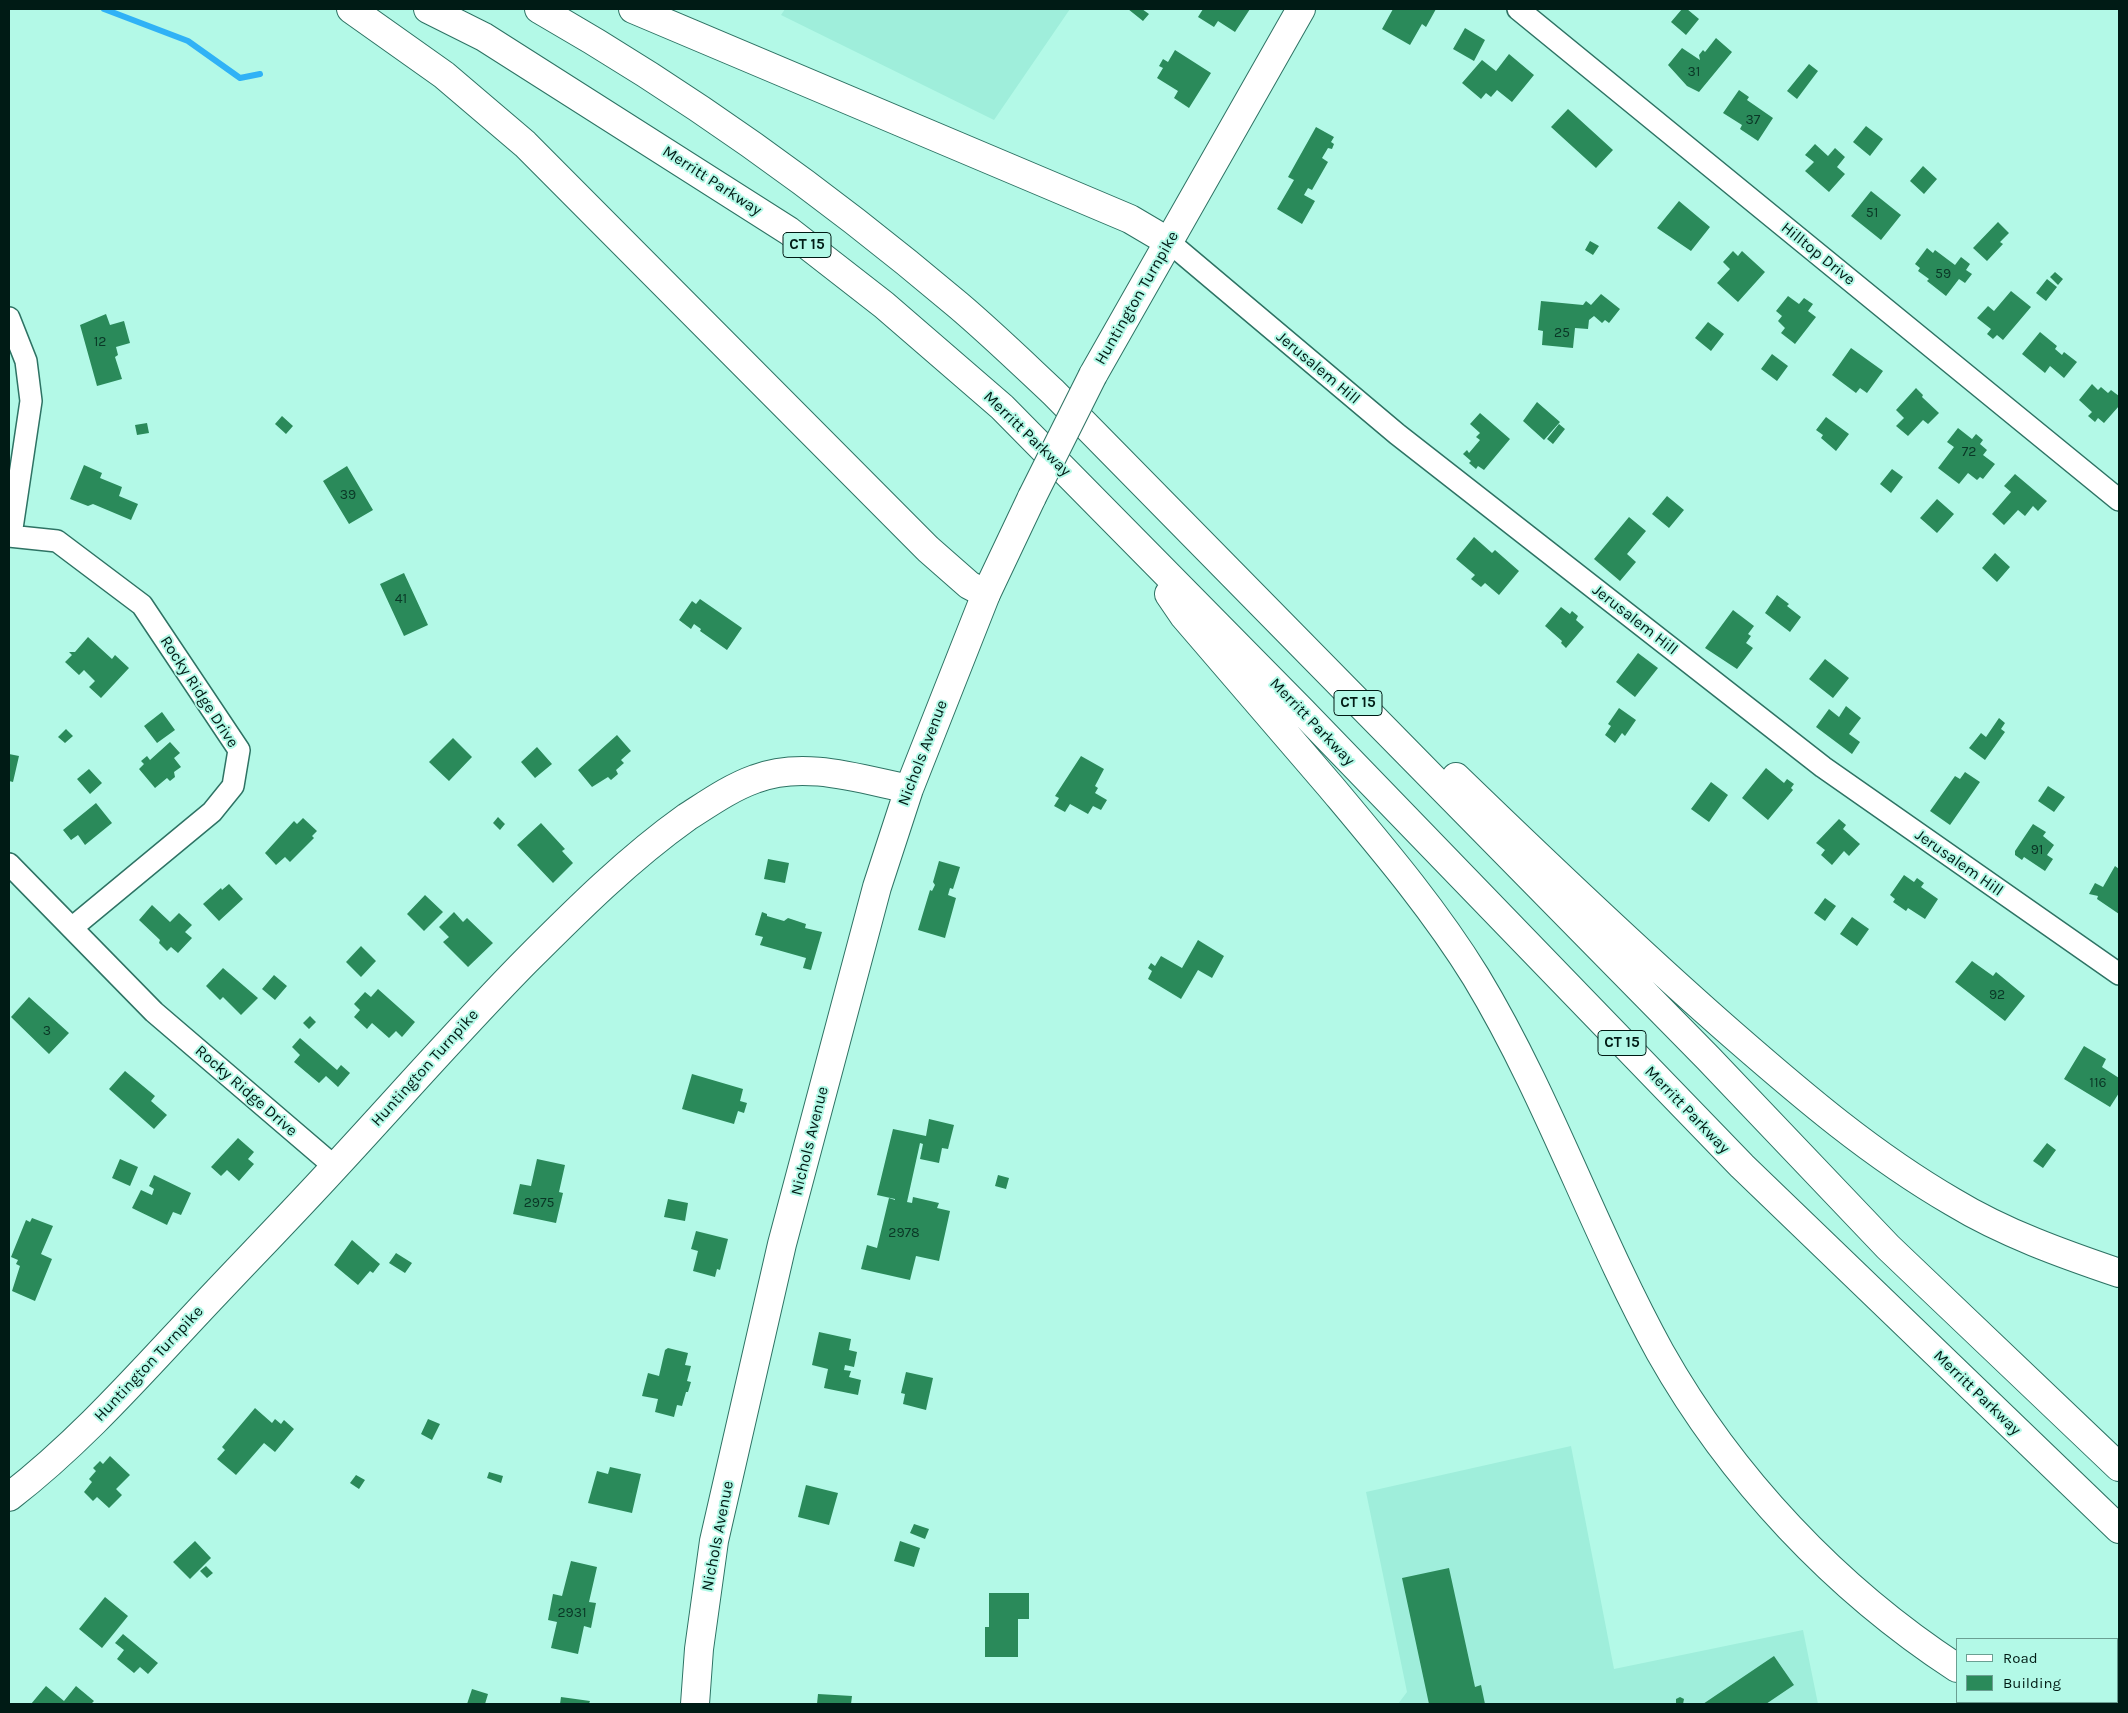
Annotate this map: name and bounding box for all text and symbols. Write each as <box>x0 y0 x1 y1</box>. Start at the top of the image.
house number: 31 <box>1688 64 1700 80</box>
house number: 37 <box>1746 112 1760 128</box>
street label: Merritt Parkway <box>659 142 765 220</box>
house number: 51 <box>1866 205 1878 221</box>
street label: Hilltop Drive <box>1777 218 1859 290</box>
street label: Huntington Turnpike <box>1091 228 1183 368</box>
road number: CT 15 <box>783 232 831 258</box>
house number: 59 <box>1935 266 1951 282</box>
house number: 25 <box>1554 325 1570 341</box>
street label: Jerusalem Hill <box>1272 327 1364 409</box>
house number: 12 <box>94 334 106 350</box>
street label: Merritt Parkway <box>979 387 1075 481</box>
house number: 72 <box>1962 444 1976 460</box>
house number: 39 <box>340 487 356 503</box>
street label: Jerusalem Hill <box>1588 581 1682 659</box>
house number: 41 <box>395 591 407 607</box>
street label: Rocky Ridge Drive <box>156 633 242 751</box>
street label: Merritt Parkway <box>1265 674 1359 770</box>
road number: CT 15 <box>1334 690 1382 716</box>
street label: Nichols Avenue <box>894 697 952 809</box>
street label: Jerusalem Hill <box>1911 826 2007 900</box>
house number: 91 <box>2031 842 2043 858</box>
house number: 92 <box>1989 987 2005 1003</box>
street label: Huntington Turnpike <box>367 1005 483 1131</box>
house number: 3 <box>43 1023 51 1039</box>
road number: CT 15 <box>1598 1030 1646 1056</box>
street label: Rocky Ridge Drive <box>191 1041 301 1141</box>
street label: Merritt Parkway <box>1640 1062 1734 1158</box>
house number: 116 <box>2089 1075 2107 1091</box>
street label: Nichols Avenue <box>787 1084 833 1198</box>
house number: 2975 <box>524 1195 554 1211</box>
house number: 2978 <box>888 1225 920 1241</box>
street label: Huntington Turnpike <box>90 1302 208 1426</box>
street label: Merritt Parkway <box>1929 1346 2025 1440</box>
street label: Nichols Avenue <box>698 1479 738 1593</box>
house number: 2931 <box>557 1605 587 1621</box>
legend <box>1956 1638 2118 1703</box>
text: Road <box>2003 1649 2038 1667</box>
text: Building <box>2003 1674 2061 1692</box>

